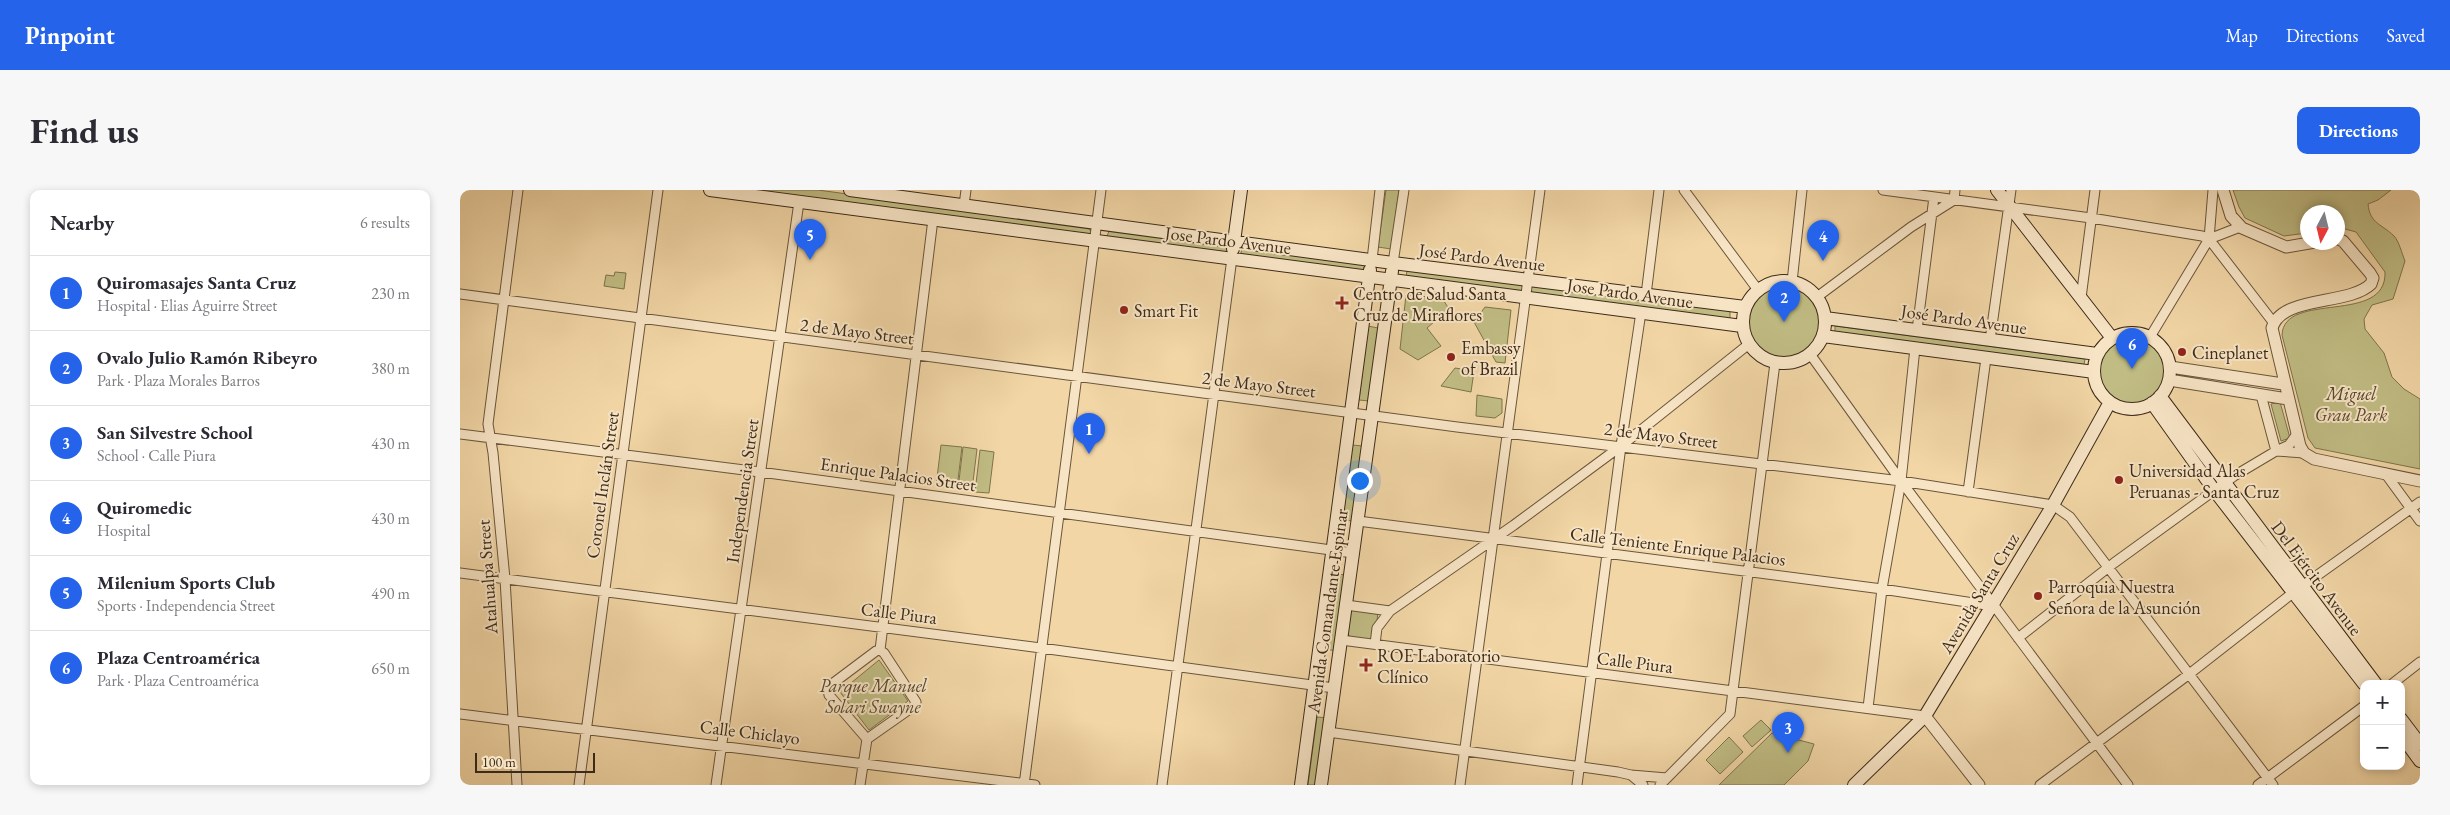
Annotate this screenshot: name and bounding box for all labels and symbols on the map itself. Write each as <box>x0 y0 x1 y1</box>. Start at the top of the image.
north arrow <box>2300 205 2345 250</box>
pin: 5 <box>794 219 826 260</box>
pin: 4 <box>1807 220 1839 261</box>
street label: Jose Pardo Avenue <box>1162 221 1292 259</box>
street label: José Pardo Avenue <box>1416 238 1546 276</box>
street label: Jose Pardo Avenue <box>1564 272 1694 313</box>
pin: 2 <box>1768 281 1800 322</box>
place label: Centro de Salud Santa Cruz de Miraflores <box>1353 282 1507 326</box>
marker: Centro de Salud Santa Cruz de Miraflores <box>1335 296 1349 310</box>
street label: José Pardo Avenue <box>1898 298 2028 339</box>
place label: Smart Fit <box>1134 299 1198 322</box>
marker: Smart Fit <box>1118 304 1130 316</box>
street label: 2 de Mayo Street <box>799 313 915 349</box>
pin: 6 <box>2116 328 2148 369</box>
place label: Embassy of Brazil <box>1461 336 1521 380</box>
place label: Cineplanet <box>2192 341 2269 364</box>
marker: Cineplanet <box>2176 346 2188 358</box>
marker: Embassy of Brazil <box>1445 351 1457 363</box>
street label: 2 de Mayo Street <box>1201 366 1317 402</box>
park label: Miguel Grau Park <box>2315 382 2387 426</box>
street label: Coronel Inclán Street <box>580 410 624 560</box>
pin: 1 <box>1073 413 1105 454</box>
street label: Independencia Street <box>720 417 764 565</box>
street label: 2 de Mayo Street <box>1603 417 1719 453</box>
street label: Enrique Palacios Street <box>819 452 978 496</box>
place label: Universidad Alas Peruanas - Santa Cruz <box>2129 459 2279 503</box>
your location <box>1347 468 1373 494</box>
marker: Universidad Alas Peruanas - Santa Cruz <box>2113 474 2125 486</box>
street label: Avenida Comandante Espinar <box>1301 507 1353 716</box>
street label: Del Ejército Avenue <box>2266 516 2368 640</box>
street label: Atahualpa Street <box>471 519 503 636</box>
street label: Calle Teniente Enrique Palacios <box>1569 521 1787 571</box>
street label: Avenida Santa Cruz <box>1934 529 2024 658</box>
place label: Parroquia Nuestra Señora de la Asunción <box>2048 575 2201 619</box>
marker: Parroquia Nuestra Señora de la Asunción <box>2032 590 2044 602</box>
street label: Calle Piura <box>860 597 939 629</box>
place label: ROE Laboratorio Clínico <box>1377 644 1500 688</box>
street label: Calle Piura <box>1596 646 1675 678</box>
marker: ROE Laboratorio Clínico <box>1359 658 1373 672</box>
park label: Parque Manuel Solari Swayne <box>819 674 927 719</box>
pin: 3 <box>1772 712 1804 753</box>
street label: Calle Chiclayo <box>699 714 801 750</box>
scale bar <box>475 750 595 773</box>

